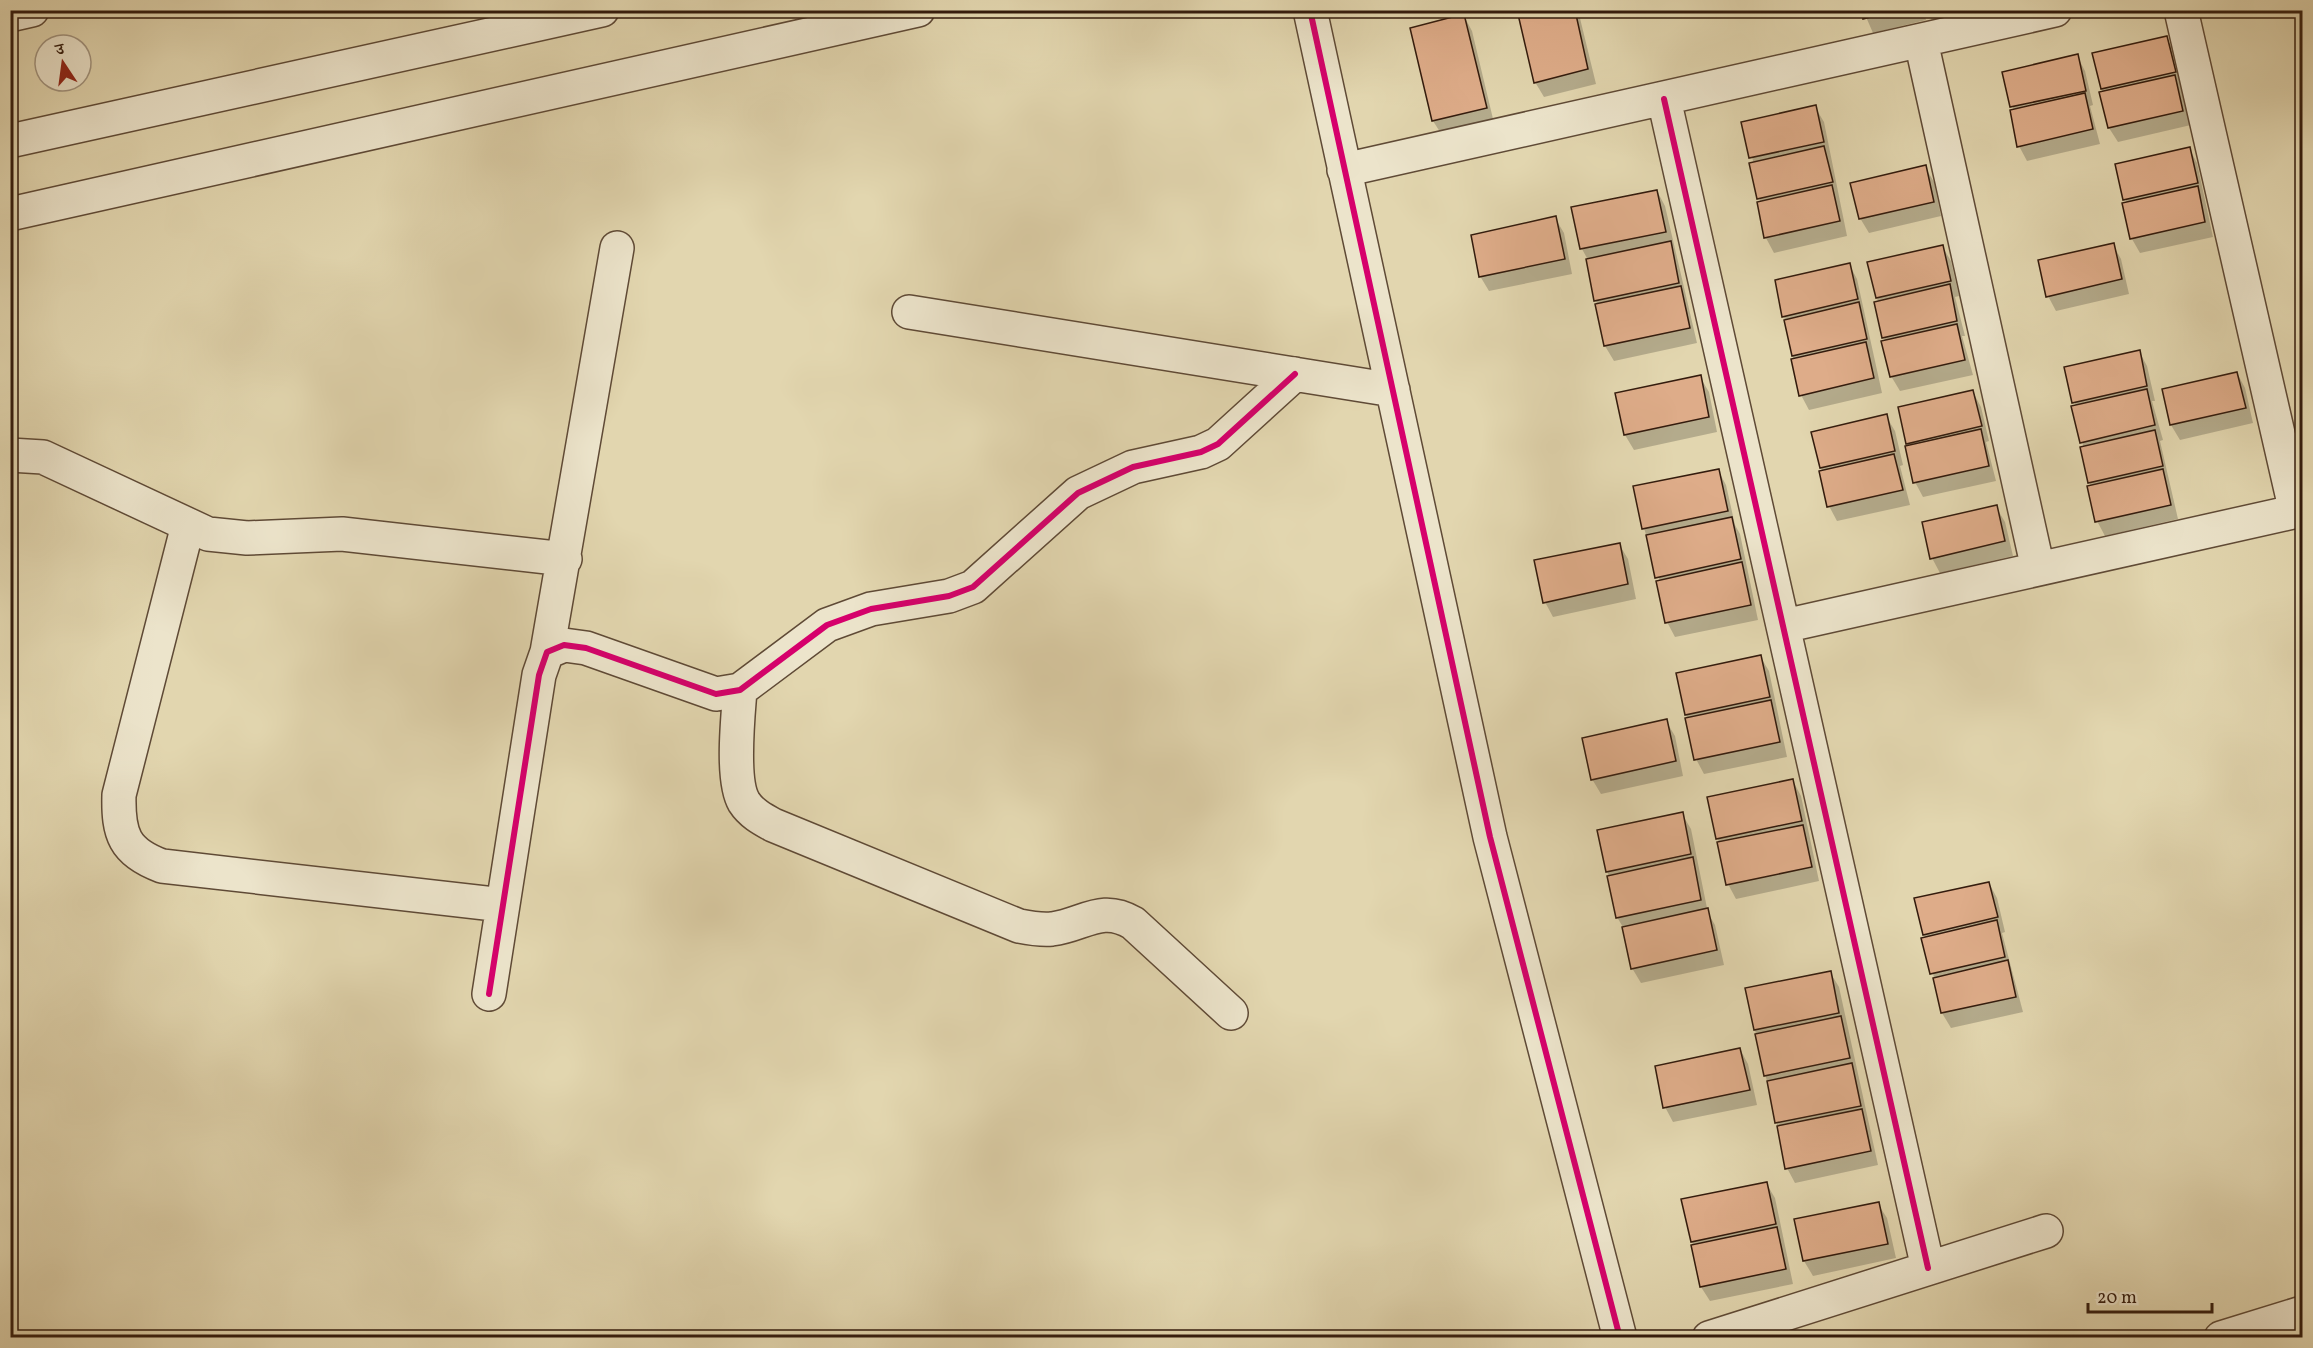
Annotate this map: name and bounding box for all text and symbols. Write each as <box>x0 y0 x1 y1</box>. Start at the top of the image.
north arrow <box>33 33 93 93</box>
text: उ <box>53 38 68 62</box>
scale bar <box>2088 1276 2212 1314</box>
text: 20 m <box>2097 1286 2137 1311</box>

